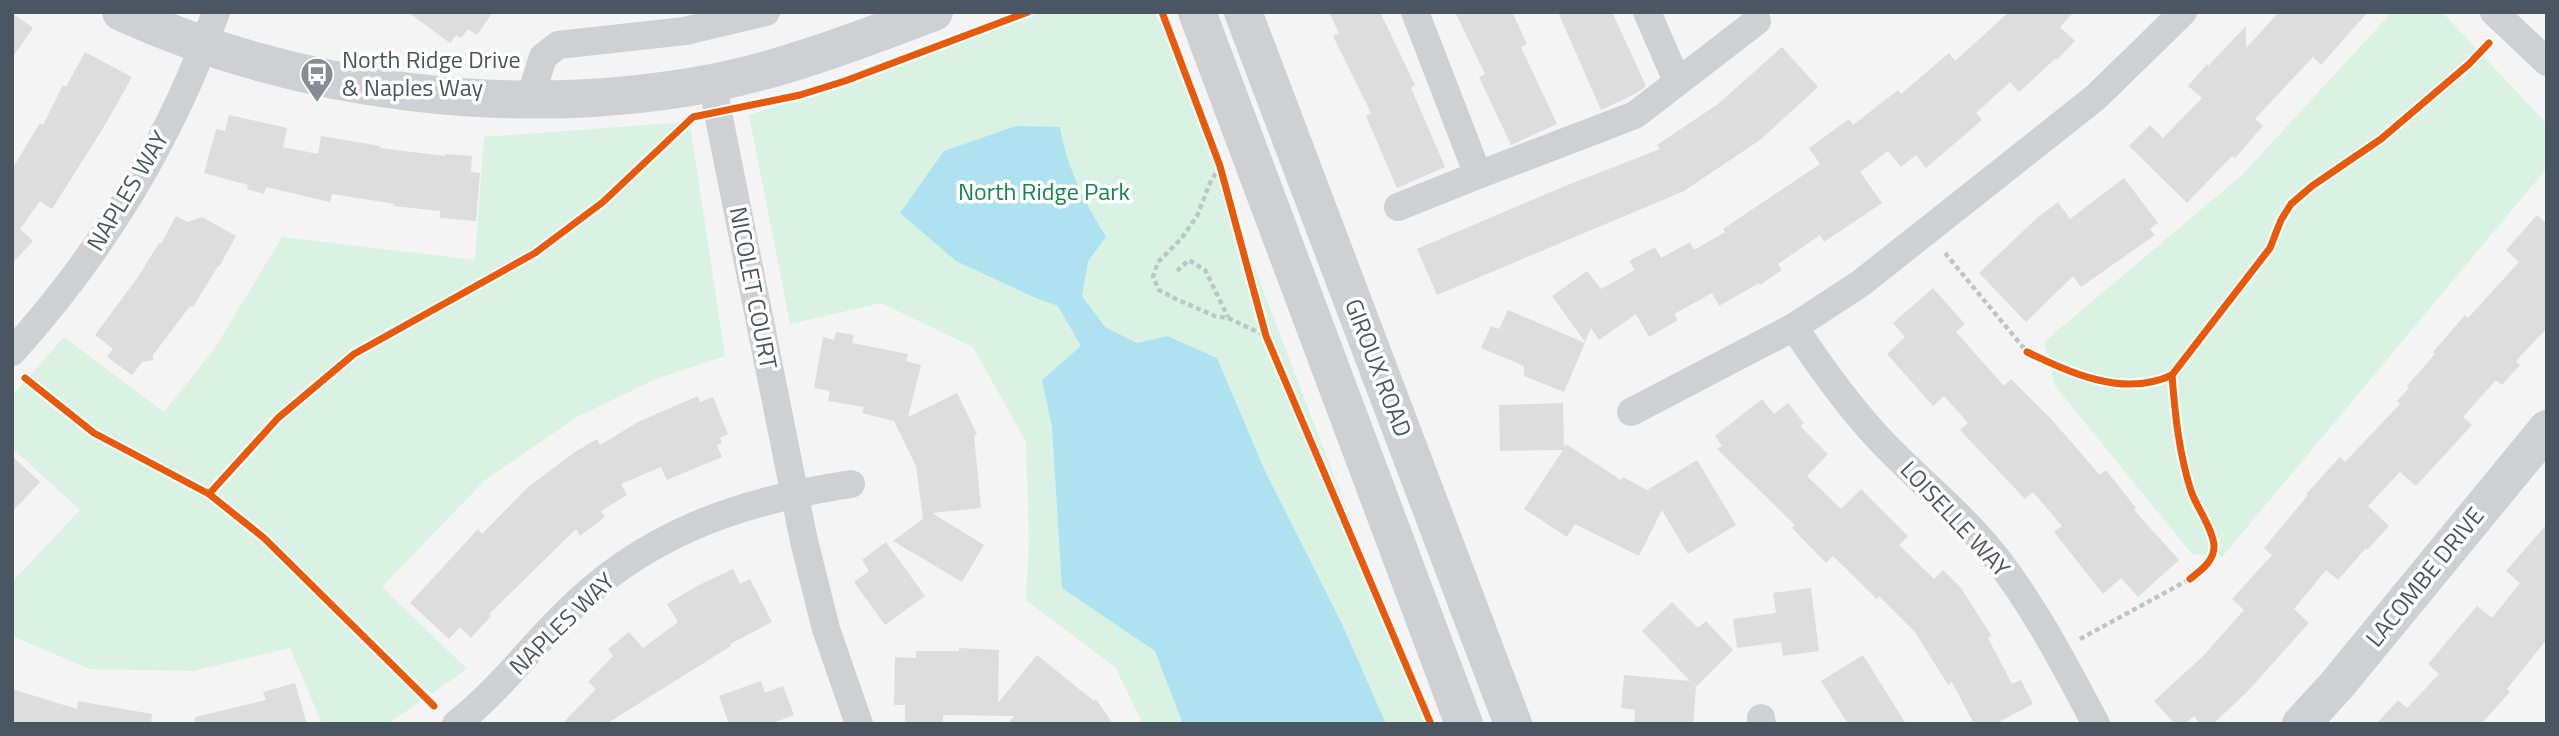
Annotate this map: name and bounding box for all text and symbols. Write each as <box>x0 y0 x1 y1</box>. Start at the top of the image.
place label: North Ridge Drive & Naples Way <box>342 41 521 105</box>
bus stop icon: North Ridge Drive & Naples Way <box>298 55 336 104</box>
street label: NAPLES WAY <box>77 123 177 257</box>
park label: North Ridge Park <box>958 173 1131 209</box>
street label: NICOLET COURT <box>721 204 787 372</box>
street label: GIROUX ROAD <box>1336 293 1422 442</box>
street label: LOISELLE WAY <box>1892 452 2019 585</box>
street label: LACOMBE DRIVE <box>2356 499 2492 654</box>
street label: NAPLES WAY <box>500 564 622 683</box>

